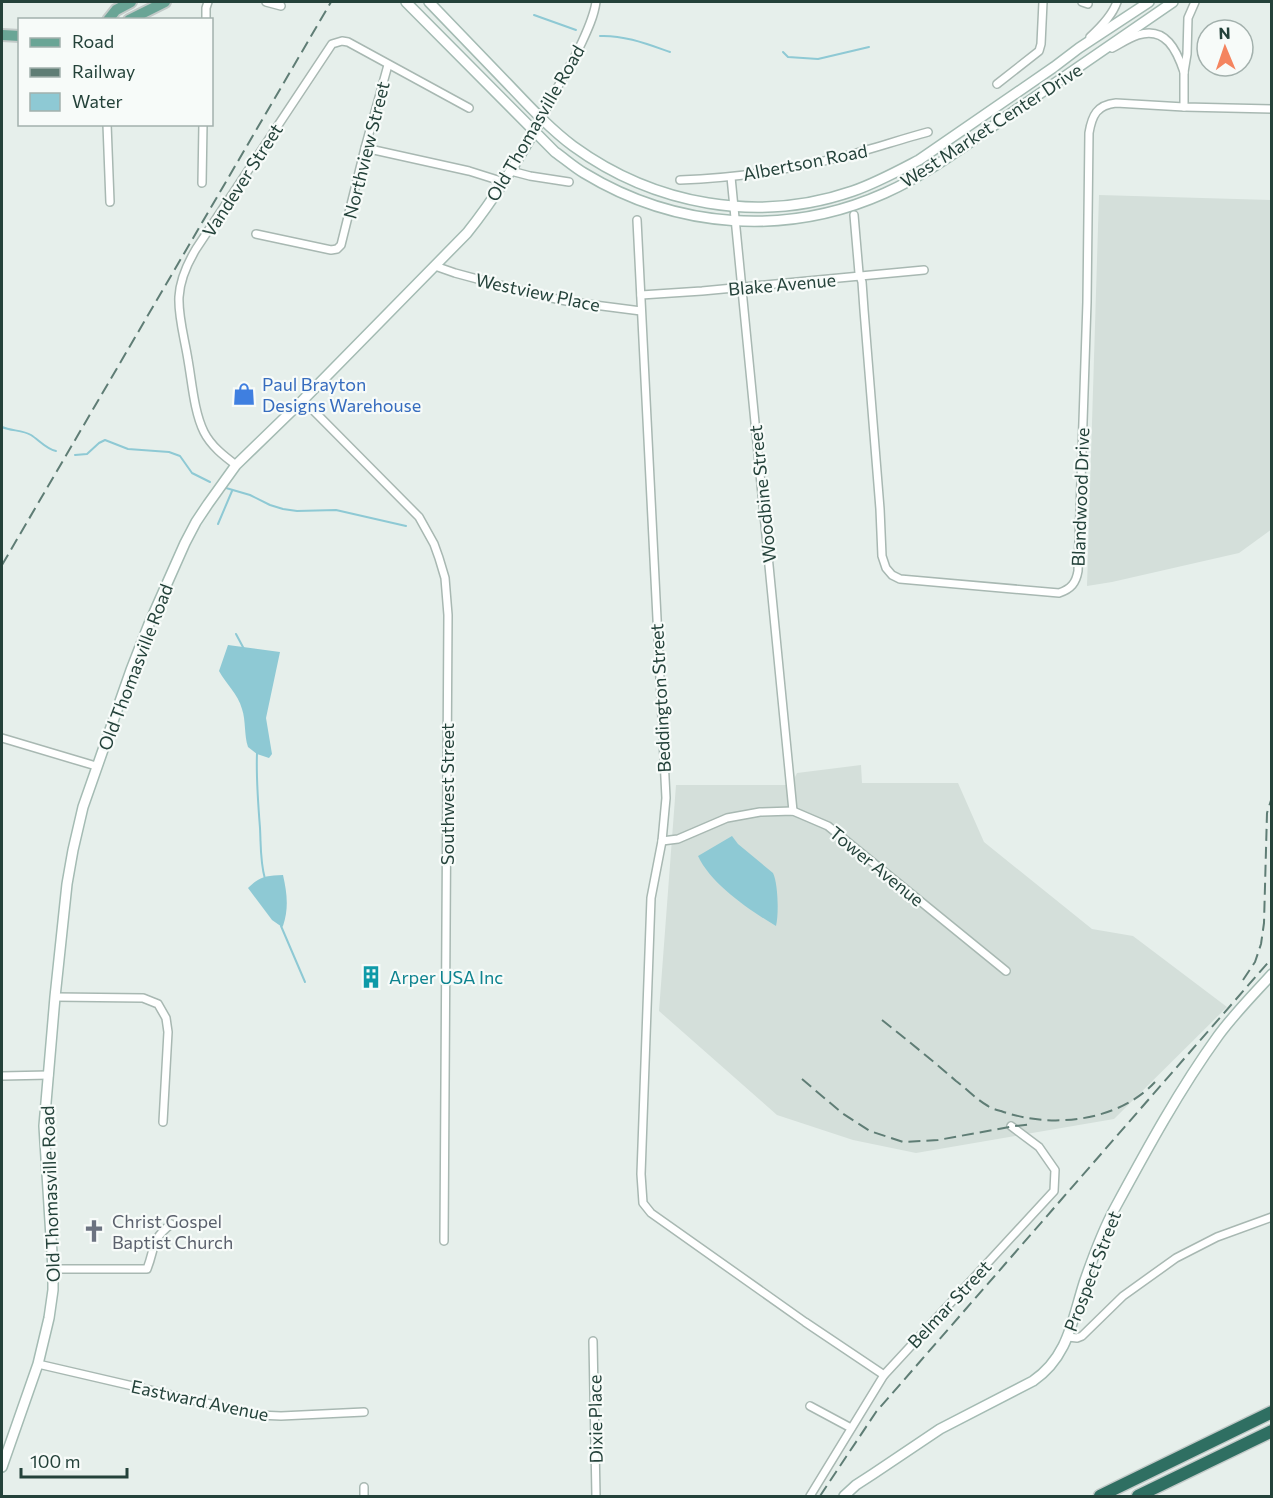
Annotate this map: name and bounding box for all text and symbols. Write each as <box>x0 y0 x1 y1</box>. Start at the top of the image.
legend <box>18 18 213 126</box>
north arrow <box>1195 18 1255 78</box>
text: N <box>1218 23 1231 42</box>
text: Road <box>72 30 114 52</box>
street label: Old Thomasville Road <box>481 41 589 205</box>
street label: West Market Center Drive <box>896 58 1086 192</box>
text: Railway <box>72 60 135 82</box>
street label: Northview Street <box>338 79 394 221</box>
text: Water <box>72 90 123 112</box>
street label: Vandever Street <box>197 119 287 241</box>
street label: Albertson Road <box>741 139 869 185</box>
street label: Westview Place <box>474 268 602 316</box>
street label: Blake Avenue <box>727 268 837 300</box>
place label: Paul Brayton Designs Warehouse <box>262 373 421 416</box>
shop icon: Paul Brayton Designs Warehouse <box>231 381 257 407</box>
street label: Woodbine Street <box>744 424 780 564</box>
street label: Blandwood Drive <box>1067 427 1093 567</box>
street label: Old Thomasville Road <box>93 581 177 753</box>
street label: Beddington Street <box>645 623 675 773</box>
street label: Southwest Street <box>436 723 458 865</box>
street label: Tower Avenue <box>825 821 929 911</box>
building icon: Arper USA Inc <box>358 964 384 990</box>
place label: Arper USA Inc <box>389 966 503 988</box>
street label: Old Thomasville Road <box>36 1105 64 1283</box>
street label: Prospect Street <box>1059 1207 1125 1335</box>
place label: Christ Gospel Baptist Church <box>112 1210 233 1253</box>
church icon: Christ Gospel Baptist Church <box>81 1218 107 1244</box>
street label: Belmar Street <box>903 1255 995 1353</box>
street label: Dixie Place <box>583 1374 607 1464</box>
street label: Eastward Avenue <box>129 1375 271 1425</box>
scale bar <box>21 1441 128 1479</box>
text: 100 m <box>30 1450 80 1472</box>

